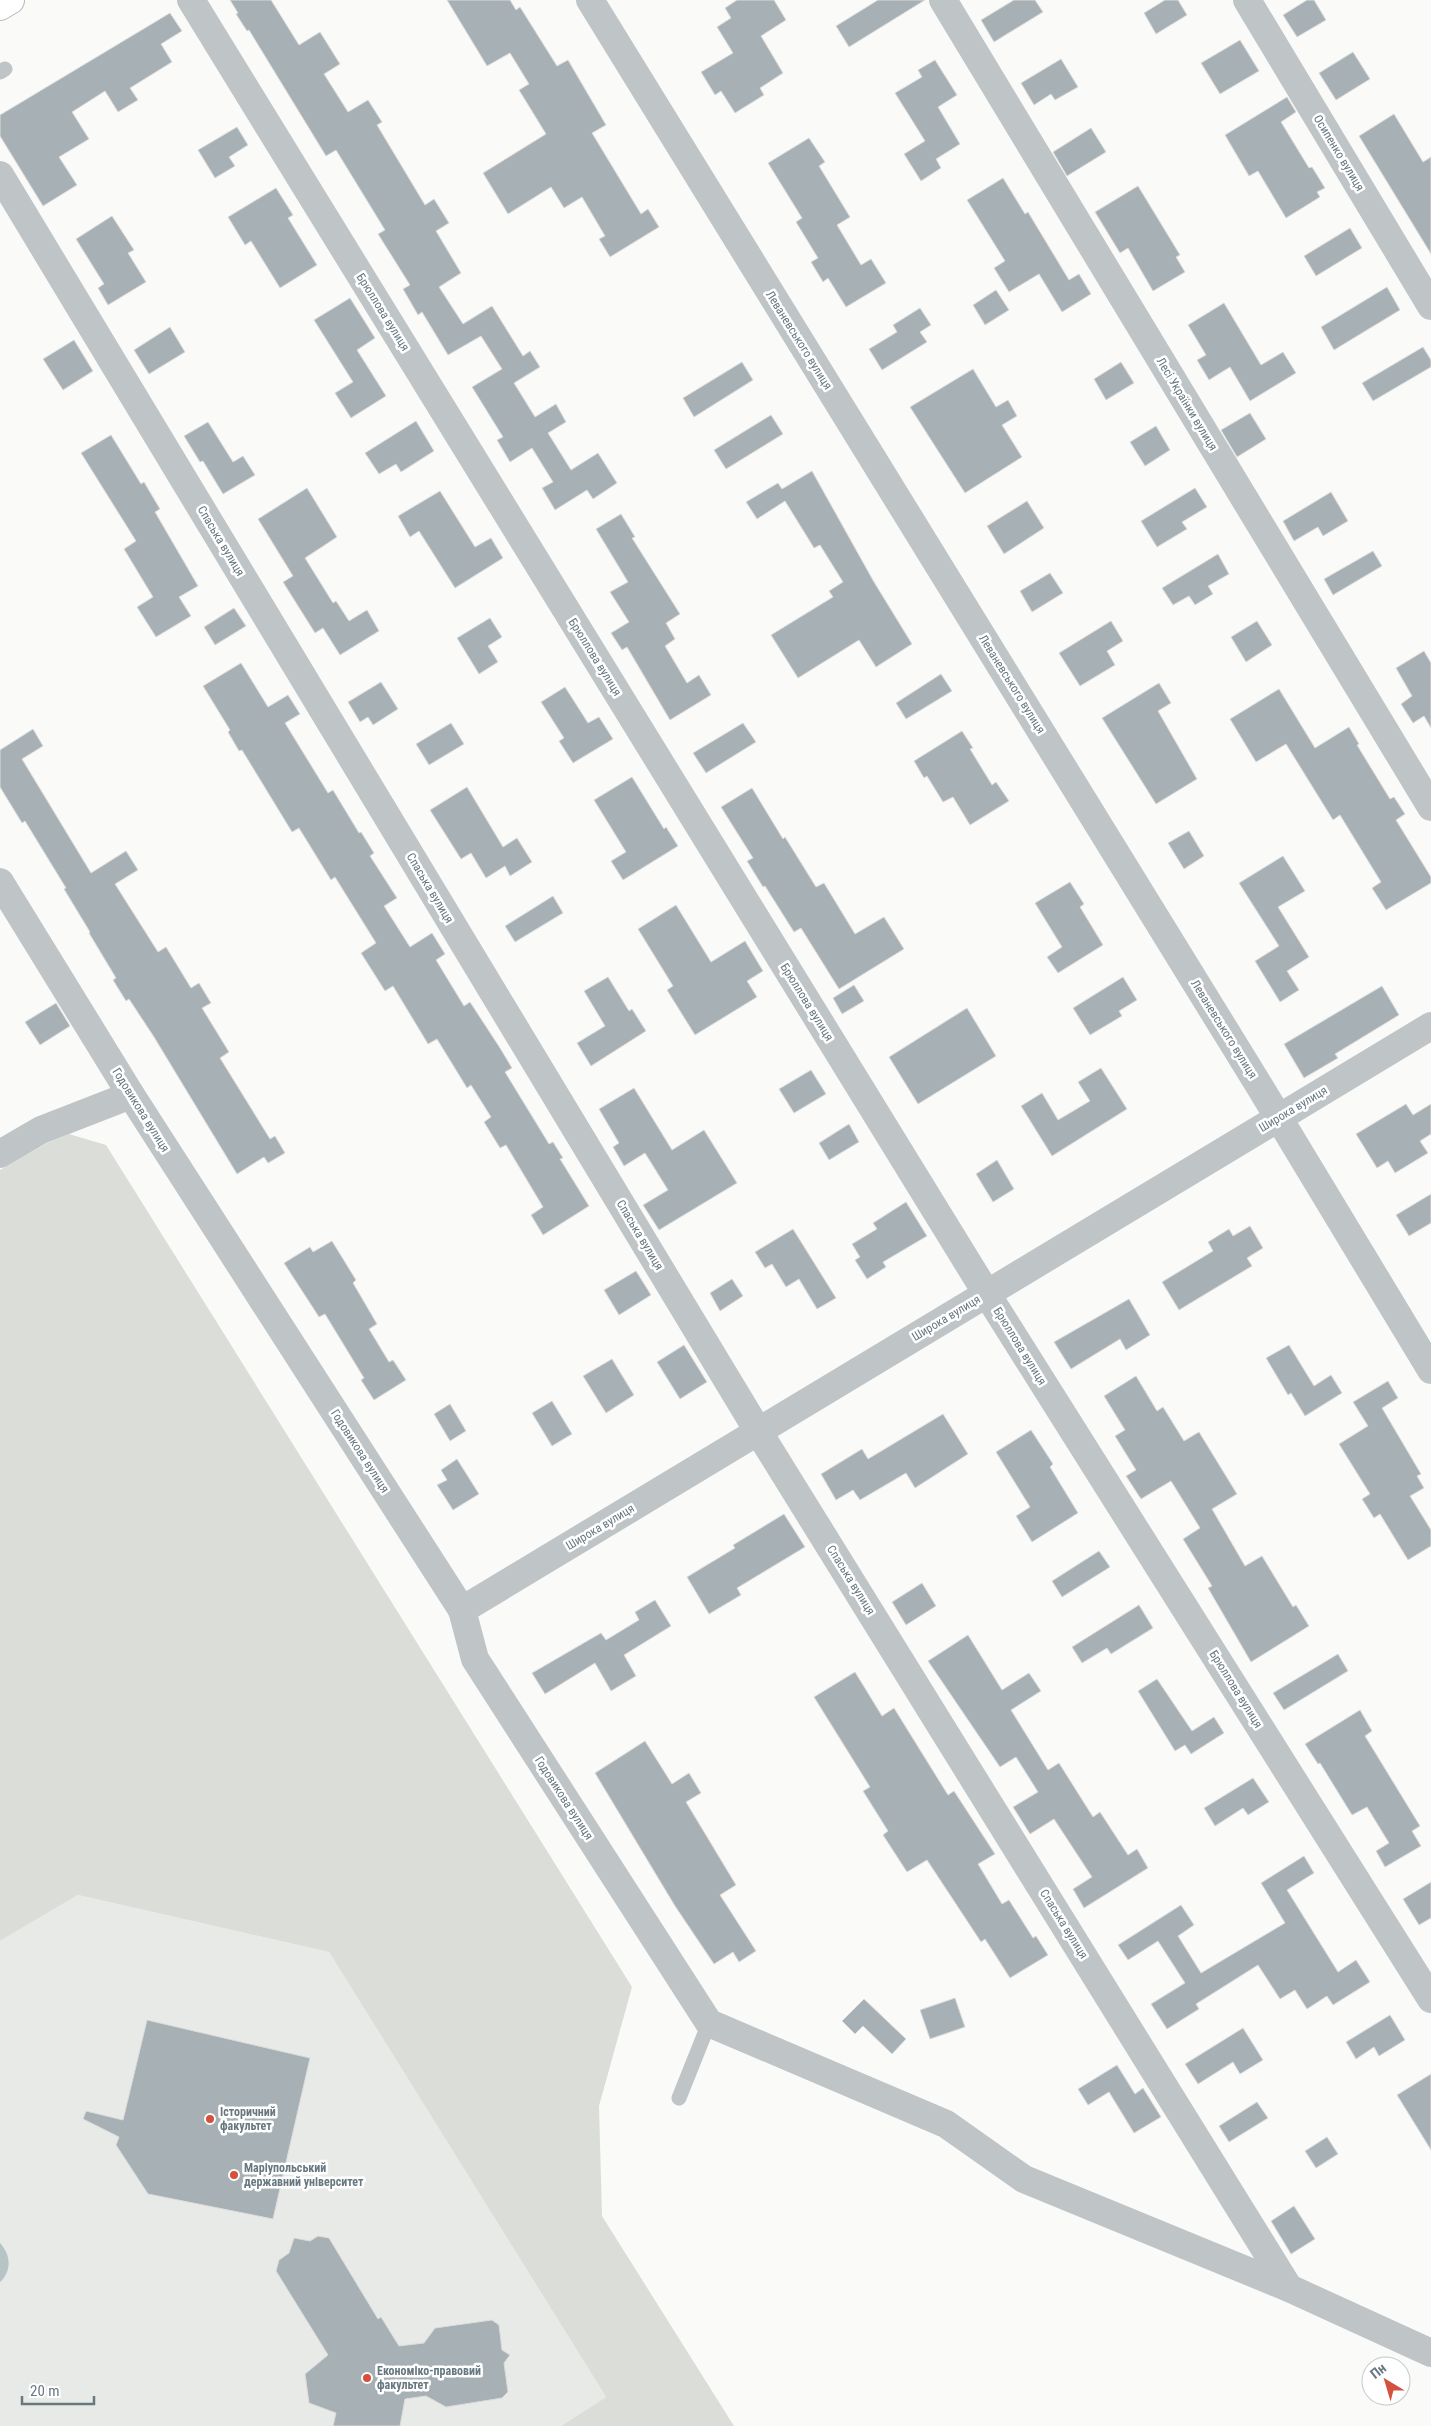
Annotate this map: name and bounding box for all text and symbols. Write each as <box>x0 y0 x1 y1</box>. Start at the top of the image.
street label: Осипенко вулиця <box>1311 112 1367 194</box>
street label: Брюллова вулиця <box>354 271 412 353</box>
street label: Леваневського вулиця <box>763 288 835 392</box>
street label: Лесі Українки вулиця <box>1154 355 1220 453</box>
street label: Спаська вулиця <box>195 503 247 579</box>
street label: Брюллова вулиця <box>566 616 624 698</box>
street label: Леваневського вулиця <box>976 632 1048 736</box>
street label: Спаська вулиця <box>404 850 456 926</box>
street label: Брюллова вулиця <box>778 961 836 1043</box>
street label: Леваневського вулиця <box>1188 977 1260 1081</box>
street label: Годовикова вулиця <box>110 1065 172 1155</box>
street label: Широка вулиця <box>1256 1083 1330 1135</box>
street label: Спаська вулиця <box>614 1197 666 1273</box>
street label: Широка вулиця <box>909 1292 983 1344</box>
street label: Брюллова вулиця <box>991 1305 1049 1387</box>
street label: Годовикова вулиця <box>328 1407 392 1495</box>
street label: Широка вулиця <box>563 1501 637 1553</box>
street label: Спаська вулиця <box>824 1543 878 1617</box>
street label: Брюллова вулиця <box>1207 1648 1265 1730</box>
street label: Годовикова вулиця <box>532 1754 596 1842</box>
street label: Спаська вулиця <box>1037 1887 1091 1961</box>
place label: Історичний факультет <box>220 2105 276 2133</box>
marker: Історичний факультет <box>204 2113 216 2125</box>
place label: Маріупольський державний університет <box>244 2161 364 2189</box>
marker: Маріупольський державний університет <box>228 2169 240 2181</box>
north arrow <box>1361 2356 1411 2406</box>
text: Пн <box>1367 2360 1389 2382</box>
place label: Економіко-правовий факультет <box>377 2364 481 2392</box>
marker: Економіко-правовий факультет <box>361 2372 373 2384</box>
scale bar <box>22 2374 95 2406</box>
text: 20 m <box>30 2382 60 2400</box>

